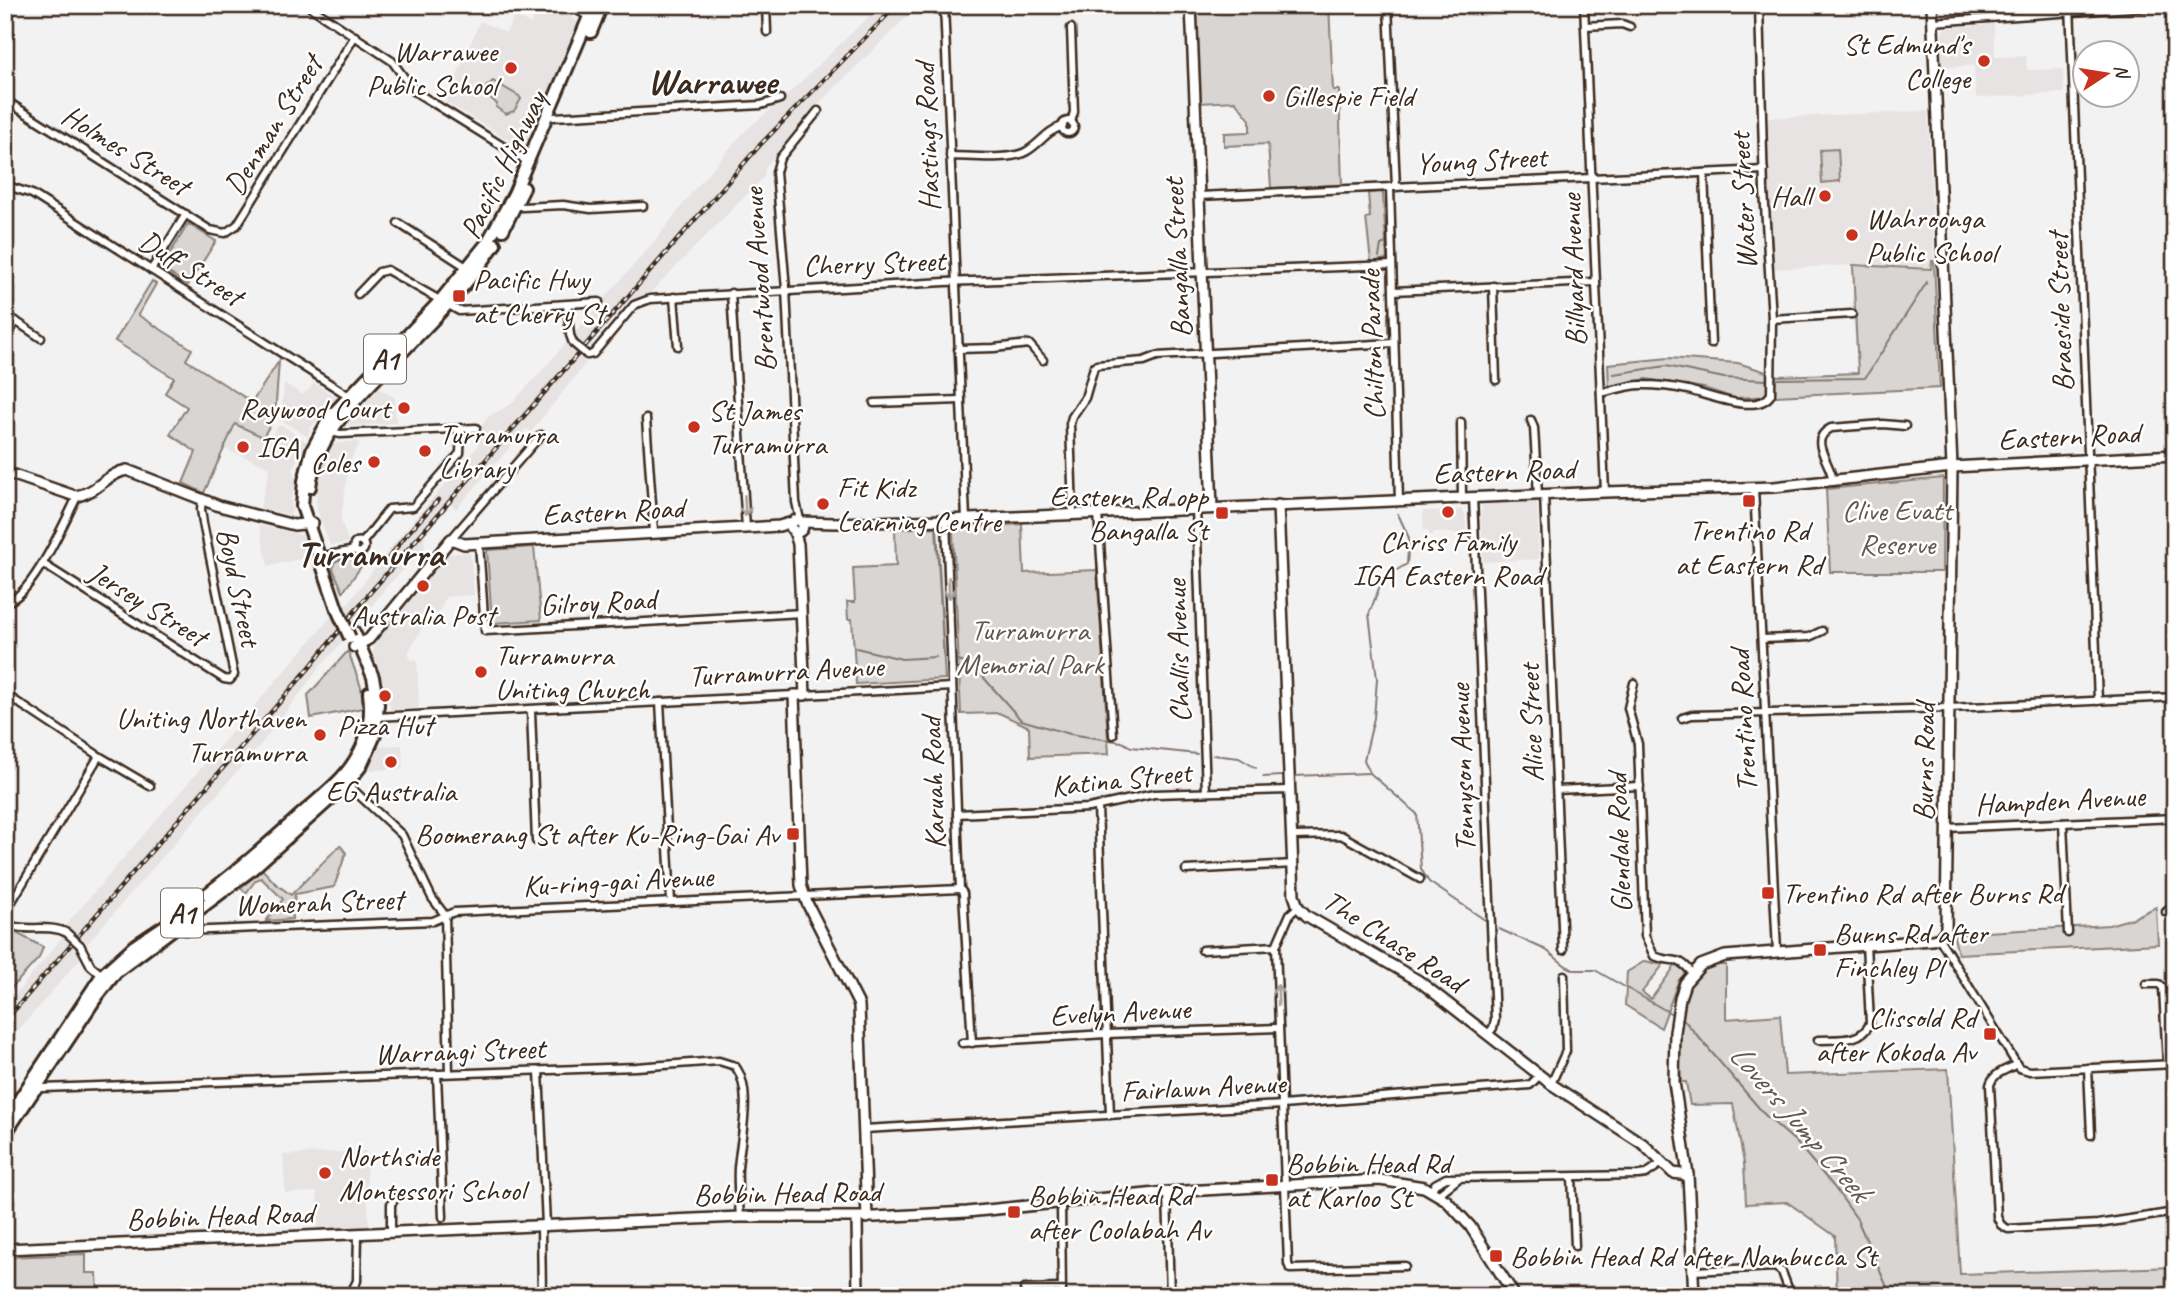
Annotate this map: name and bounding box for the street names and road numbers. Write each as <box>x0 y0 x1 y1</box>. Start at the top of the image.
street label: Denman Street <box>215 45 333 202</box>
street label: Hastings Road <box>905 58 949 212</box>
street label: Pacific Highway <box>451 82 556 245</box>
street label: Holmes Street <box>55 96 200 206</box>
street label: Water Street <box>1720 128 1766 271</box>
street label: Young Street <box>1415 137 1551 182</box>
street label: Bangalla Street <box>1154 174 1200 339</box>
street label: Brentwood Avenue <box>733 184 784 373</box>
street label: Billyard Avenue <box>1551 191 1595 347</box>
street label: Duff Street <box>132 221 253 317</box>
street label: Braeside Street <box>2038 228 2082 392</box>
street label: Cherry Street <box>803 241 949 284</box>
street label: Chilton Parade <box>1350 267 1394 421</box>
road number: A1 <box>364 334 406 384</box>
street label: Eastern Road <box>1997 413 2145 459</box>
street label: Eastern Road <box>1433 449 1580 492</box>
street label: Eastern Road <box>541 488 689 534</box>
street label: Boyd Street <box>208 524 271 653</box>
street label: Jersey Street <box>80 552 218 657</box>
street label: Challis Avenue <box>1156 576 1199 723</box>
street label: Gilroy Road <box>539 580 661 624</box>
street label: Trentino Road <box>1720 645 1766 793</box>
street label: Turramurra Avenue <box>688 647 886 695</box>
street label: Alice Street <box>1510 660 1552 783</box>
street label: Tennyson Avenue <box>1440 681 1484 853</box>
street label: Burns Road <box>1904 698 1944 821</box>
street label: Karuah Road <box>912 712 954 850</box>
street label: Katina Street <box>1049 752 1196 805</box>
street label: Glendale Road <box>1597 769 1640 913</box>
street label: Hampden Avenue <box>1974 776 2148 823</box>
street label: Ku-ring-gai Avenue <box>522 857 716 905</box>
street label: Womerah Street <box>234 880 408 924</box>
street label: The Chase Road <box>1316 881 1476 1003</box>
road number: A1 <box>161 888 203 937</box>
street label: Evelyn Avenue <box>1049 989 1193 1035</box>
street label: Warrangi Street <box>374 1029 549 1073</box>
street label: Fairlawn Avenue <box>1120 1064 1289 1110</box>
street label: Bobbin Head Road <box>693 1172 885 1214</box>
street label: Bobbin Head Road <box>126 1194 318 1238</box>

